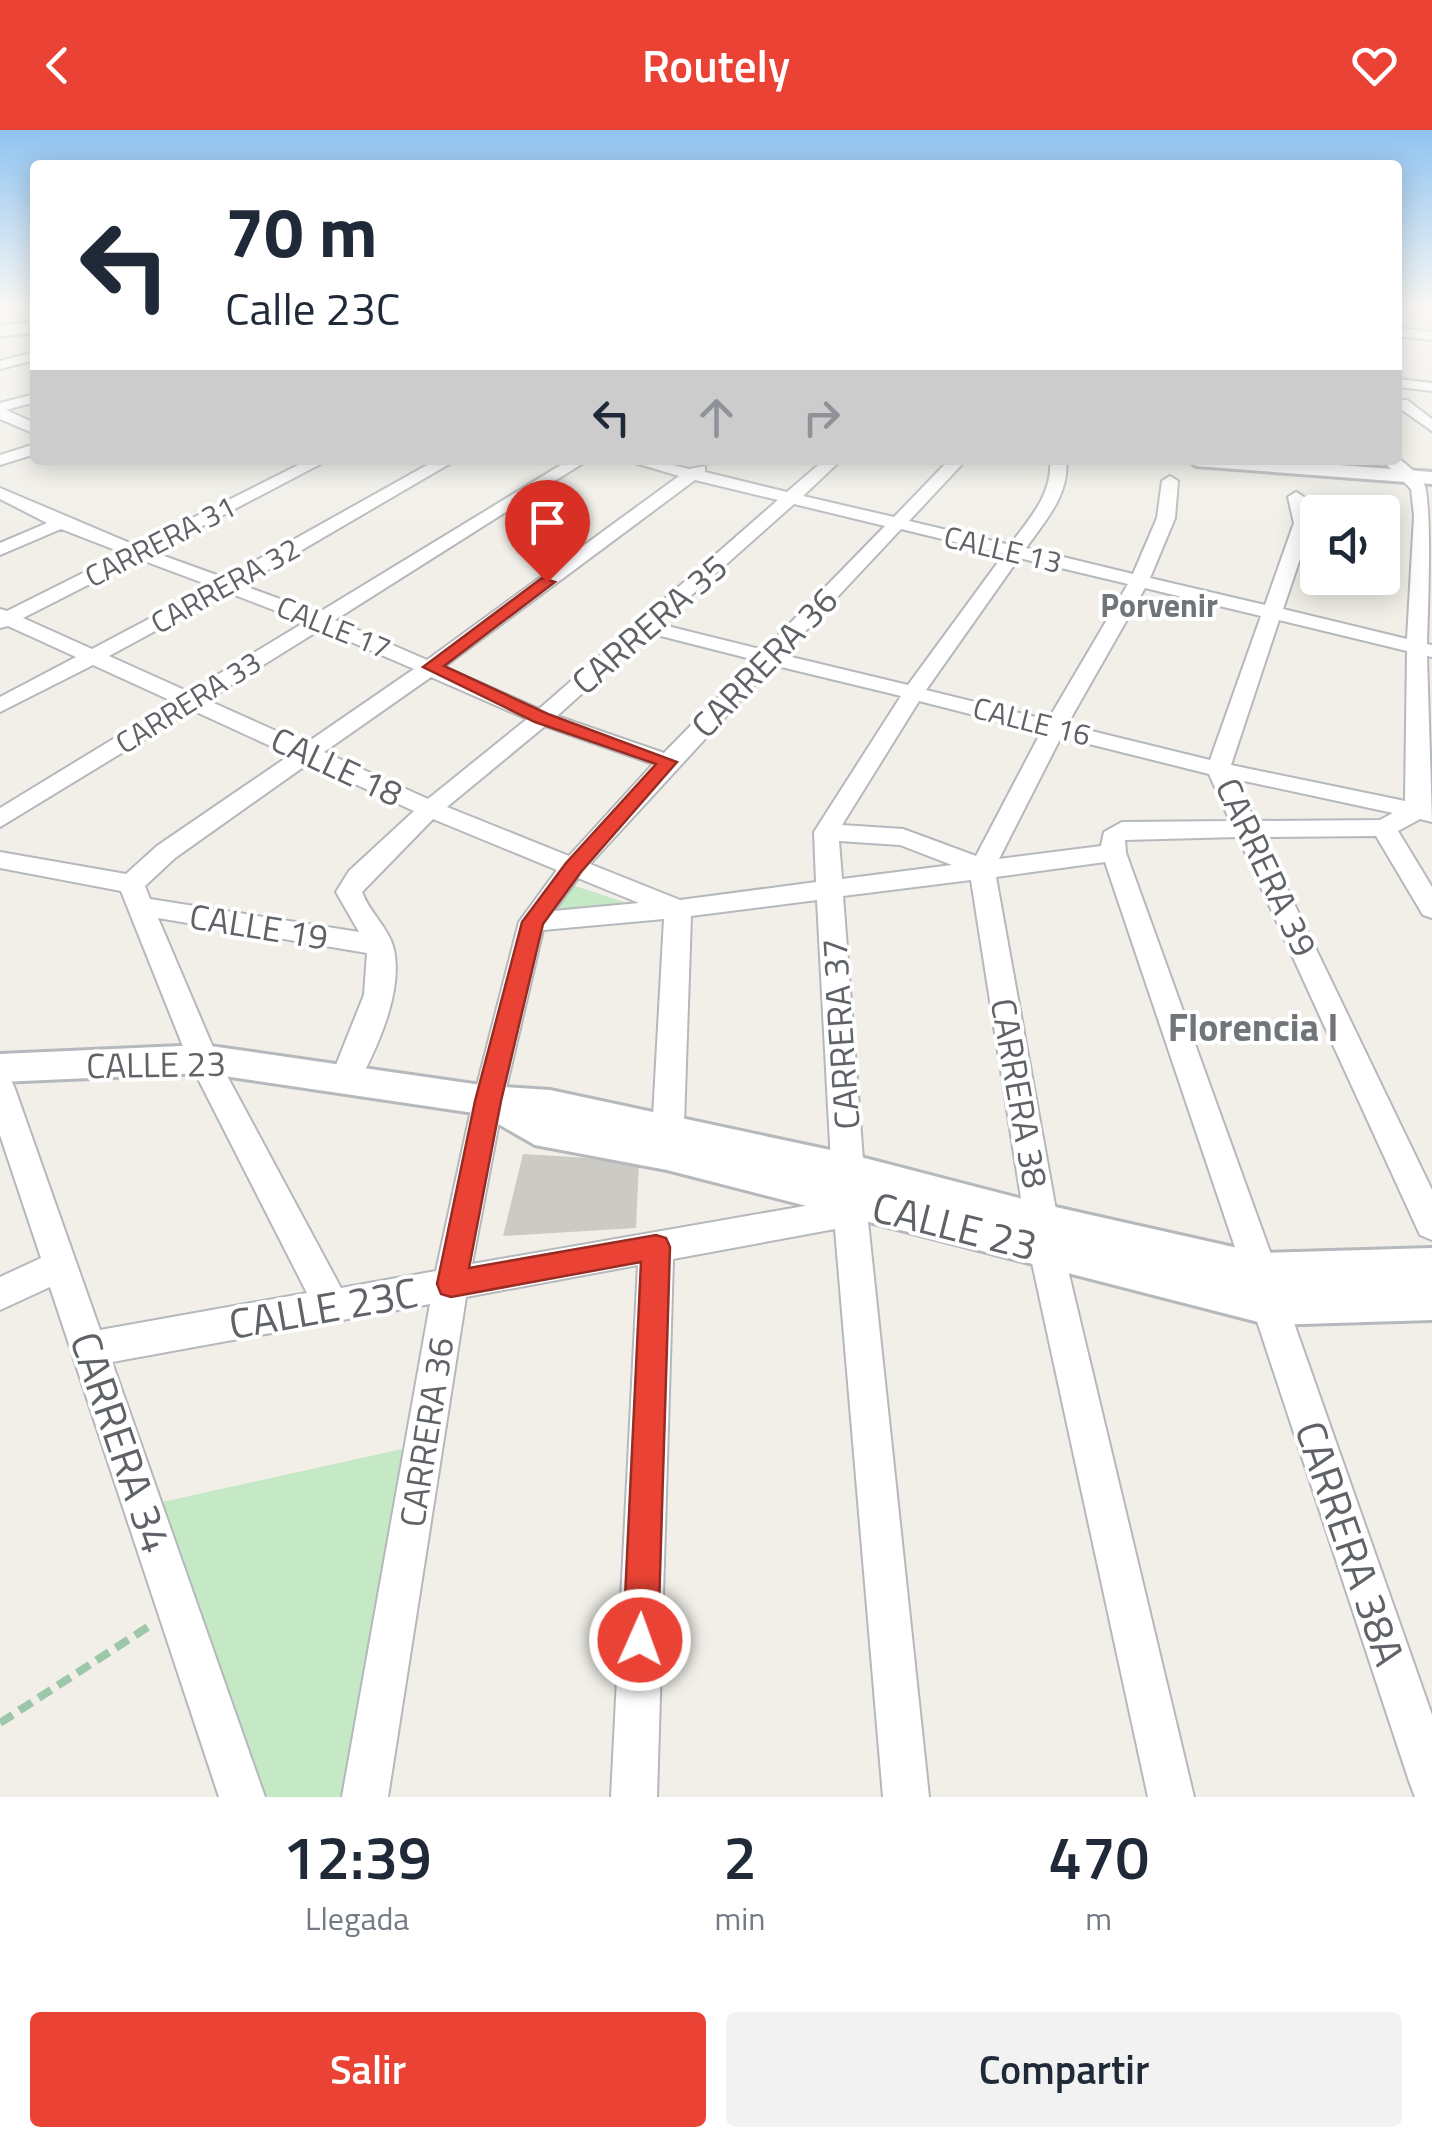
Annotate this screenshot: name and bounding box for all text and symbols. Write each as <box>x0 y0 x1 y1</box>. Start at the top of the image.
text: Routely <box>642 31 790 99</box>
icon: back <box>30 38 85 93</box>
icon: heart <box>1347 38 1402 93</box>
text: 70 m <box>225 178 378 284</box>
icon: left <box>60 200 190 330</box>
text: Calle 23C <box>225 274 400 342</box>
icon: left <box>584 390 639 445</box>
icon: ahead <box>689 390 744 445</box>
icon: right <box>794 390 849 445</box>
pin <box>505 480 590 583</box>
street label: CARRERA 31 <box>76 483 244 599</box>
icon: arrive <box>520 495 575 550</box>
map controls <box>1300 495 1400 595</box>
button: sound <box>1300 495 1400 595</box>
street label: CALLE 13 <box>939 513 1067 585</box>
street label: CARRERA 32 <box>142 525 308 645</box>
street label: CARRERA 35 <box>559 541 739 707</box>
street label: CARRERA 36 <box>678 574 850 750</box>
district label: Porvenir <box>1100 581 1218 629</box>
street label: CALLE 17 <box>270 583 398 671</box>
street label: CARRERA 33 <box>106 639 270 765</box>
street label: CALLE 16 <box>968 684 1096 758</box>
street label: CALLE 18 <box>262 712 412 820</box>
street label: CARRERA 39 <box>1202 769 1332 965</box>
street label: CALLE 19 <box>186 888 332 964</box>
street label: CARRERA 37 <box>806 937 874 1131</box>
street label: CARRERA 38 <box>977 994 1063 1192</box>
district label: Florencia I <box>1168 998 1338 1056</box>
street label: CALLE 23 <box>86 1036 226 1092</box>
street label: CALLE 23 <box>866 1174 1044 1276</box>
street label: CALLE 23C <box>224 1259 422 1355</box>
street label: CARRERA 34 <box>54 1323 190 1561</box>
street label: CARRERA 36 <box>384 1333 468 1531</box>
street label: CARRERA 38A <box>1279 1412 1423 1674</box>
position arrow <box>588 1588 692 1692</box>
text: 12:39 <box>283 1811 432 1902</box>
text: 2 <box>723 1811 757 1902</box>
text: 470 <box>1048 1811 1149 1902</box>
text: Llegada <box>305 1894 409 1942</box>
text: min <box>714 1894 765 1942</box>
text: m <box>1085 1894 1112 1942</box>
button: Salir <box>30 2012 706 2127</box>
button: Compartir <box>726 2012 1402 2127</box>

